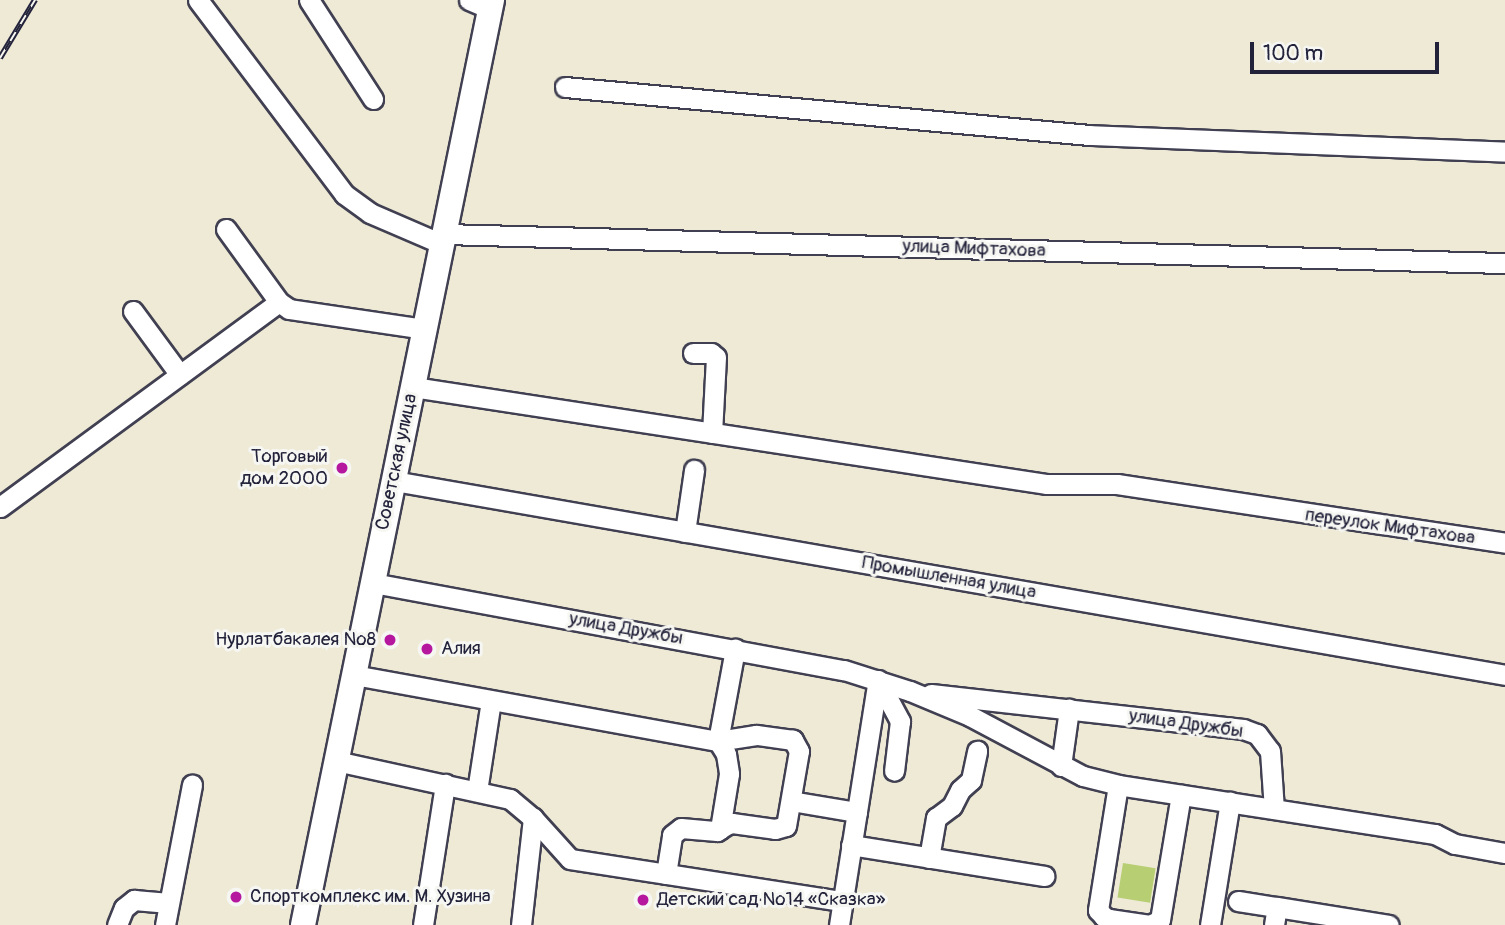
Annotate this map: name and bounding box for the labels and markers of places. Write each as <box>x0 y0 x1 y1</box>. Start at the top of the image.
place label: Торговый дом 2000 <box>240 446 328 490</box>
marker: Торговый дом 2000 <box>334 460 350 476</box>
place label: Нурлатбакалея №8 <box>215 629 376 651</box>
marker: Нурлатбакалея №8 <box>382 632 398 648</box>
place label: Алия <box>441 638 481 660</box>
marker: Алия <box>419 641 435 657</box>
place label: Спорткомплекс им. М. Хузина <box>250 886 491 908</box>
marker: Спорткомплекс им. М. Хузина <box>228 889 244 905</box>
place label: Детский сад №14 «Сказка» <box>657 889 885 911</box>
marker: Детский сад №14 «Сказка» <box>635 892 651 908</box>

